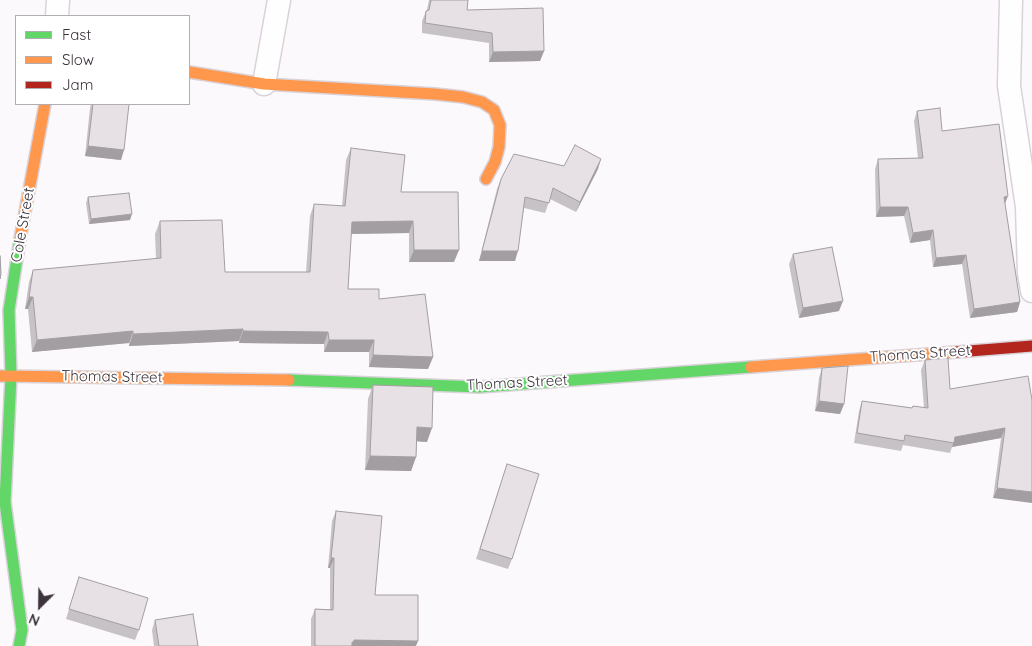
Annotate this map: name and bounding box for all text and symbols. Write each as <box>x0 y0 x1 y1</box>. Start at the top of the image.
legend <box>15 15 190 105</box>
text: Fast <box>62 25 91 44</box>
text: Slow <box>62 50 94 69</box>
text: Jam <box>62 75 93 94</box>
street label: Cole Street <box>8 186 38 264</box>
street label: Thomas Street <box>869 341 971 367</box>
street label: Thomas Street <box>61 367 163 387</box>
street label: Thomas Street <box>466 371 568 395</box>
north arrow <box>15 581 65 631</box>
text: N <box>26 610 42 630</box>

